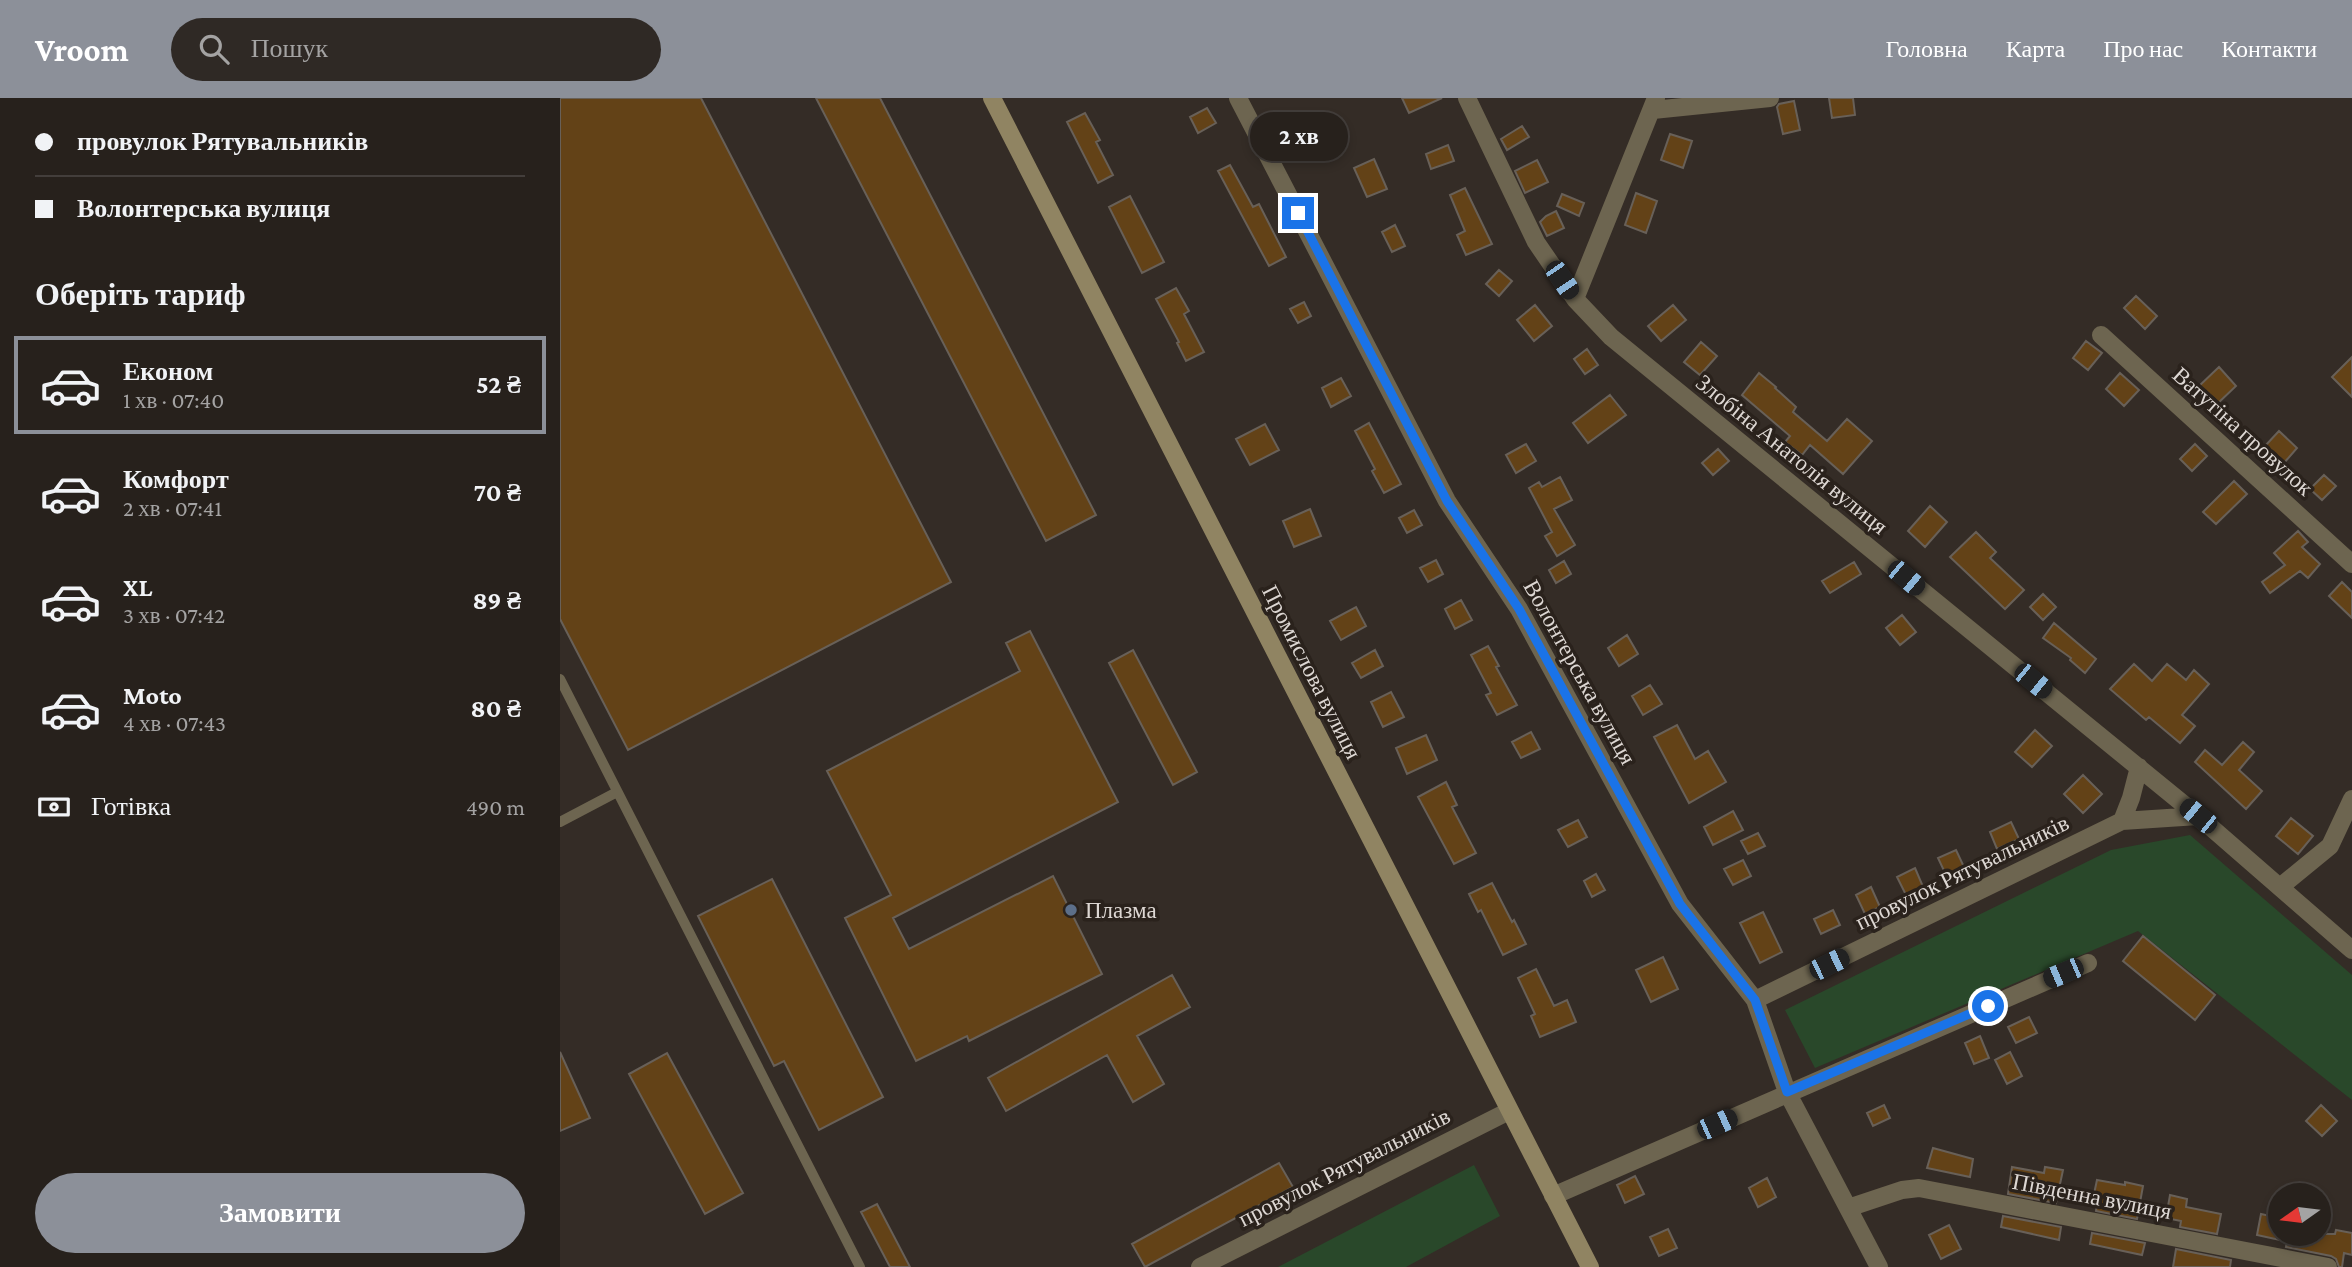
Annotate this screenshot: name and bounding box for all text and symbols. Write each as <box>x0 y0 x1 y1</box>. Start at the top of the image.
search box <box>171 18 661 81</box>
icon: search <box>195 30 233 68</box>
text: Vroom <box>35 31 129 68</box>
text: Пошук <box>251 34 328 63</box>
text: Головна <box>1886 35 1968 62</box>
text: Карта <box>2006 35 2065 62</box>
text: Про нас <box>2103 35 2183 62</box>
text: Контакти <box>2221 35 2317 62</box>
callout: 2 хв <box>1249 111 1347 160</box>
text: 2 хв <box>1279 123 1319 149</box>
text: провулок Рятувальників <box>77 127 368 156</box>
text: Волонтерська вулиця <box>77 194 330 223</box>
route end <box>1282 197 1314 229</box>
car <box>1542 257 1583 303</box>
text: Оберіть тариф <box>35 276 246 312</box>
icon: car <box>39 354 102 417</box>
text: Економ <box>123 357 213 386</box>
street label: Ватутіна провулок <box>2168 361 2319 501</box>
street label: Злобіна Анатолія вулиця <box>1691 369 1893 539</box>
text: 52 ₴ <box>476 370 521 399</box>
text: 1 хв · 07:40 <box>123 387 224 413</box>
icon: car <box>39 462 102 525</box>
text: Комфорт <box>123 465 229 494</box>
text: 70 ₴ <box>474 478 521 507</box>
text: 2 хв · 07:41 <box>123 495 222 521</box>
car <box>1884 556 1929 600</box>
icon: car <box>39 570 102 633</box>
text: XL <box>123 573 152 602</box>
street label: Волонтерська вулиця <box>1518 575 1642 769</box>
street label: Промислова вулиця <box>1257 581 1367 764</box>
text: 89 ₴ <box>472 586 521 615</box>
text: 3 хв · 07:42 <box>123 602 225 628</box>
car <box>2011 660 2056 702</box>
icon: car <box>39 678 102 741</box>
text: Moto <box>123 681 182 710</box>
text: 80 ₴ <box>471 694 521 723</box>
text: 4 хв · 07:43 <box>123 710 226 736</box>
icon: cash <box>35 788 73 826</box>
text: Готівка <box>91 792 171 821</box>
text: 490 m <box>466 794 525 820</box>
car <box>2176 795 2221 837</box>
street label: провулок Рятувальників <box>1851 809 2073 935</box>
place label: Плазма <box>1085 897 1157 923</box>
marker: Плазма <box>1063 902 1079 918</box>
car <box>1806 945 1853 983</box>
car <box>2040 955 2087 991</box>
route start <box>1972 990 2004 1022</box>
street label: провулок Рятувальників <box>1234 1102 1454 1232</box>
car <box>1694 1106 1741 1142</box>
street label: Південна вулиця <box>2010 1168 2174 1224</box>
button: Замовити <box>35 1173 525 1253</box>
north arrow <box>2268 1183 2331 1246</box>
map controls <box>2268 1183 2331 1246</box>

